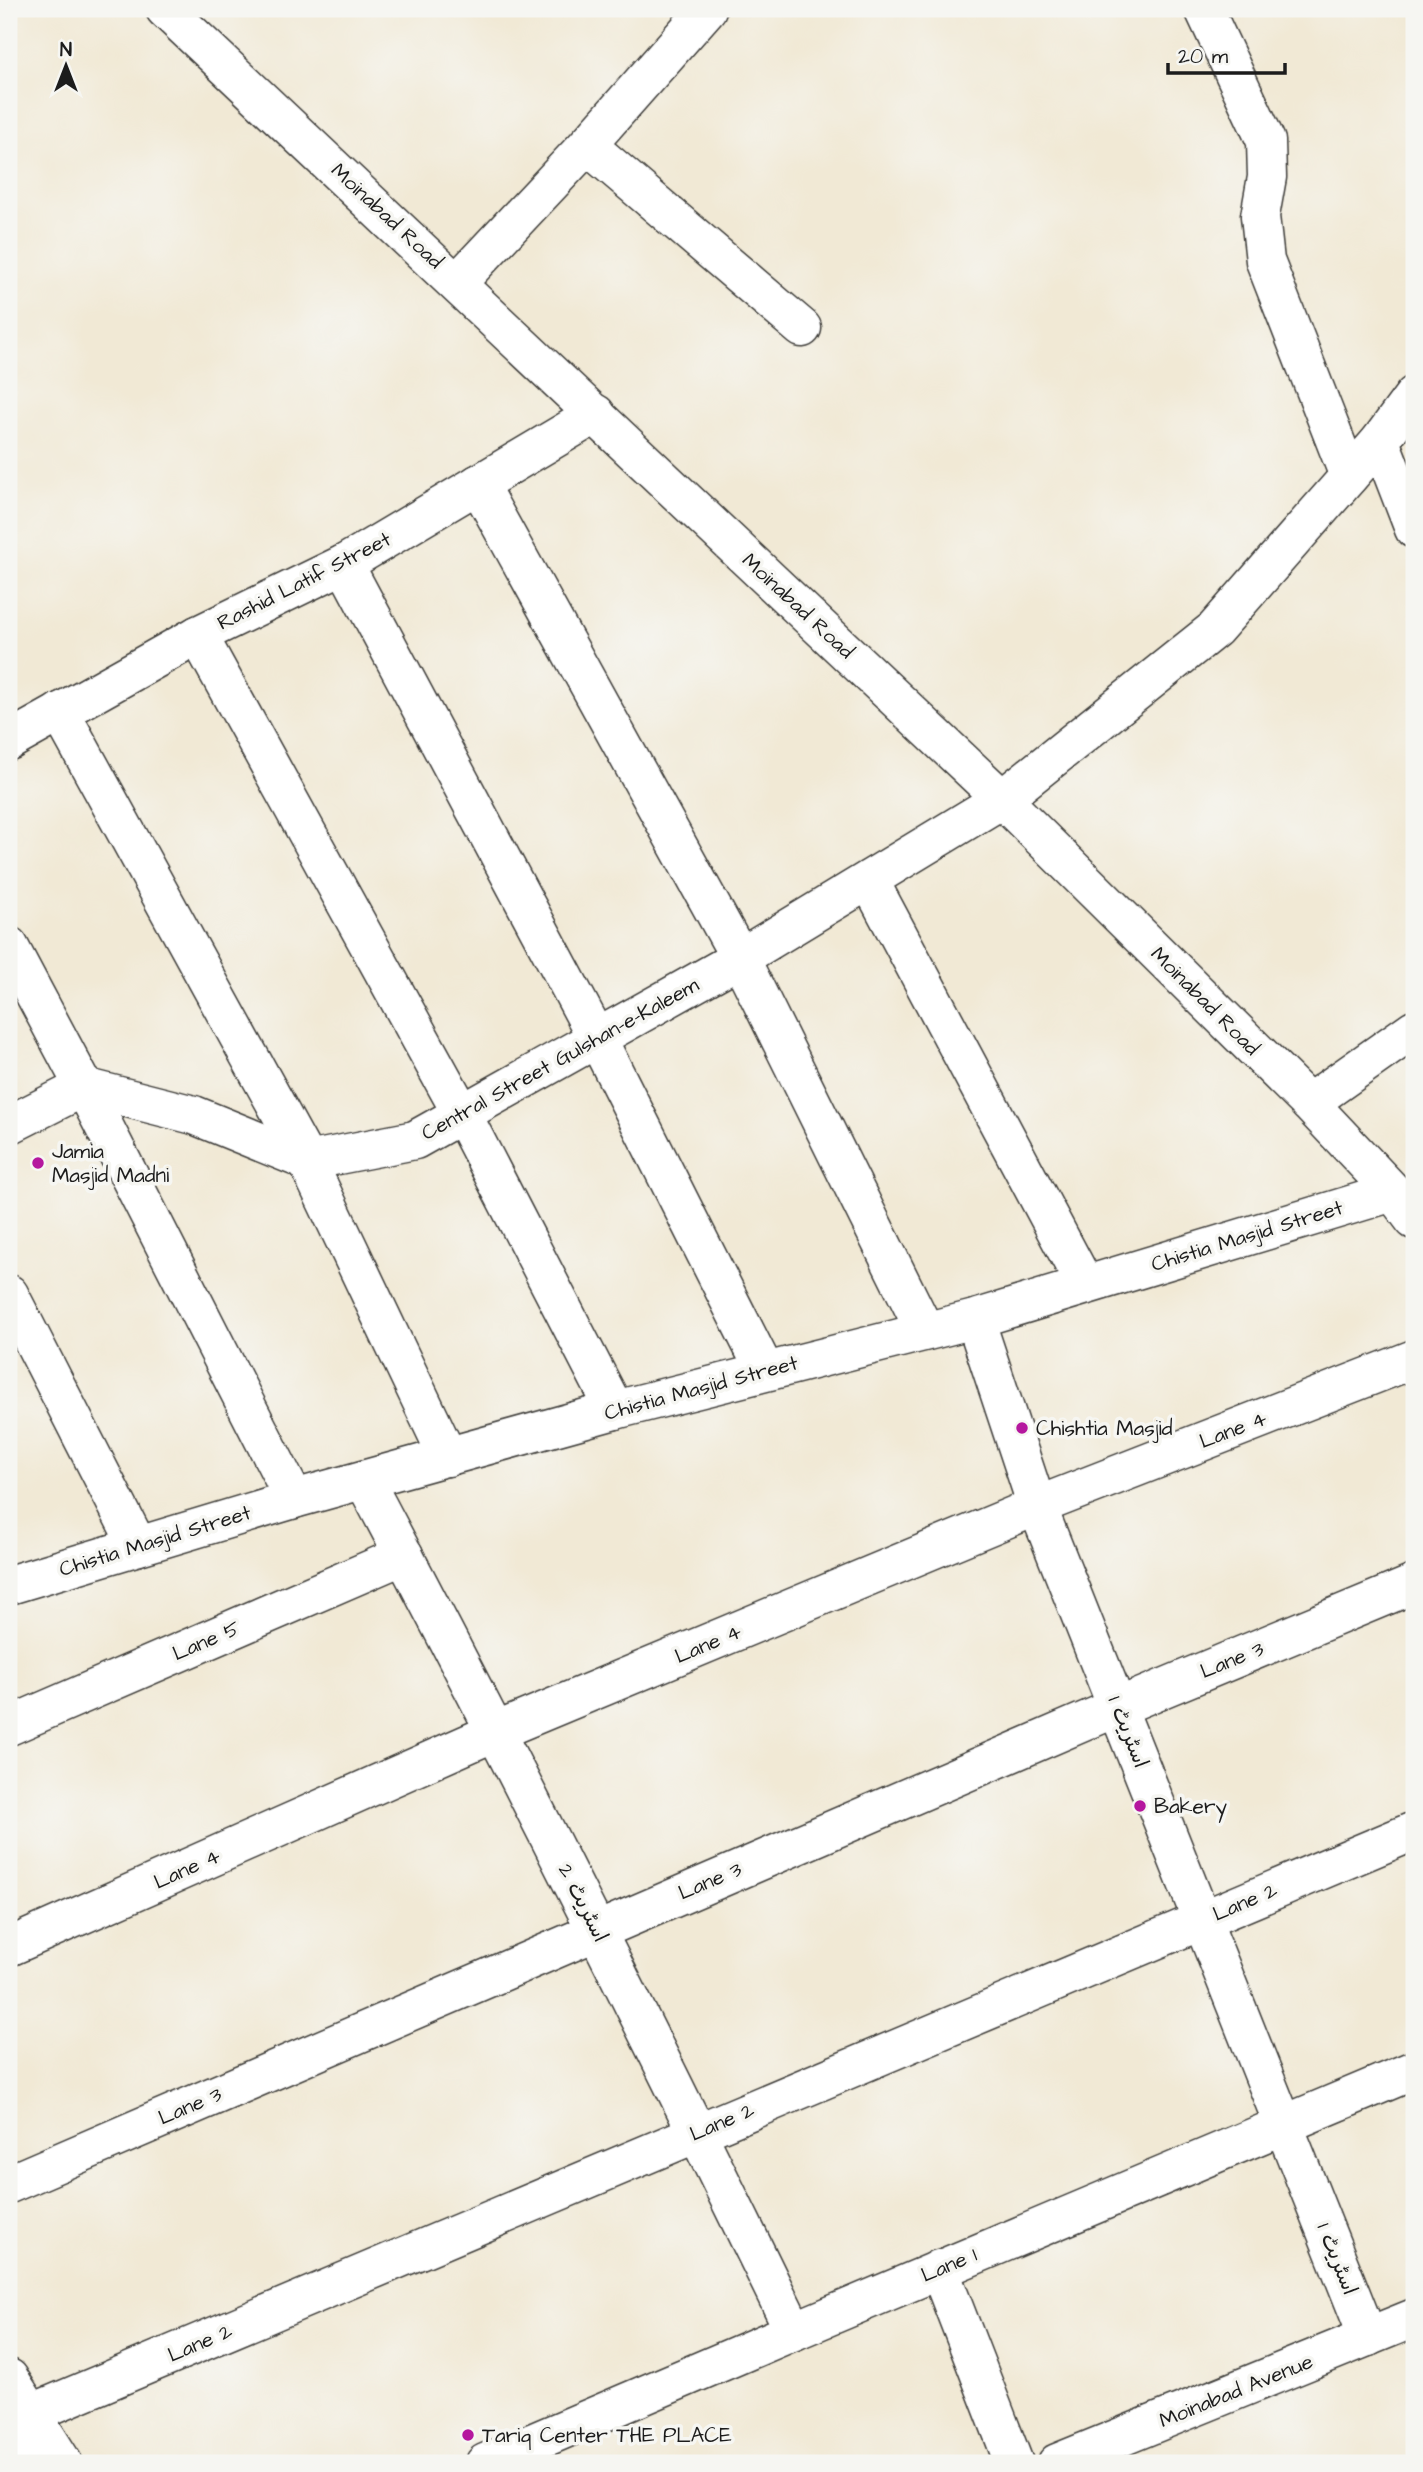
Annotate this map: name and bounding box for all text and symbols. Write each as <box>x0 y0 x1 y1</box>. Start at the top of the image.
north arrow <box>32 32 102 102</box>
scale bar <box>1168 32 1285 76</box>
text: N <box>60 37 72 64</box>
text: 20 m <box>1178 42 1229 71</box>
street label: Moinabad Road <box>325 156 450 276</box>
street label: Rashid Latif Street <box>212 524 396 637</box>
street label: Moinabad Road <box>736 546 861 666</box>
street label: Moinabad Road <box>1144 940 1266 1062</box>
street label: Central Street Gulshan-e-Kaleem <box>416 970 705 1148</box>
place label: Jamia Masjid Madni <box>52 1137 169 1190</box>
marker: Jamia Masjid Madni <box>30 1155 46 1171</box>
street label: Chistia Masjid Street <box>1148 1193 1347 1279</box>
street label: Chistia Masjid Street <box>601 1348 801 1428</box>
street label: Lane 4 <box>1195 1404 1271 1456</box>
place label: Chishtia Masjid <box>1036 1414 1173 1443</box>
marker: Chishtia Masjid <box>1014 1420 1030 1436</box>
street label: Chistia Masjid Street <box>56 1498 255 1584</box>
street label: Lane 5 <box>168 1614 244 1668</box>
street label: Lane 4 <box>670 1617 746 1671</box>
street label: Lane 3 <box>1196 1634 1268 1686</box>
street label: اسٹریٹ 1 <box>1100 1692 1156 1772</box>
place label: Bakery <box>1154 1792 1227 1823</box>
marker: Bakery <box>1132 1798 1148 1814</box>
street label: Lane 4 <box>149 1842 225 1896</box>
street label: Lane 3 <box>674 1855 746 1907</box>
street label: اسٹریٹ 2 <box>551 1859 615 1947</box>
street label: Lane 2 <box>1208 1875 1282 1929</box>
street label: Lane 3 <box>154 2080 226 2132</box>
street label: Lane 2 <box>685 2095 759 2149</box>
street label: اسٹریٹ 1 <box>1309 2219 1365 2299</box>
street label: Lane 1 <box>917 2240 982 2290</box>
street label: Lane 2 <box>163 2316 237 2370</box>
street label: Moinabad Avenue <box>1155 2347 1317 2435</box>
place label: Tariq Center THE PLACE <box>482 2421 732 2450</box>
marker: Tariq Center THE PLACE <box>460 2427 476 2443</box>

